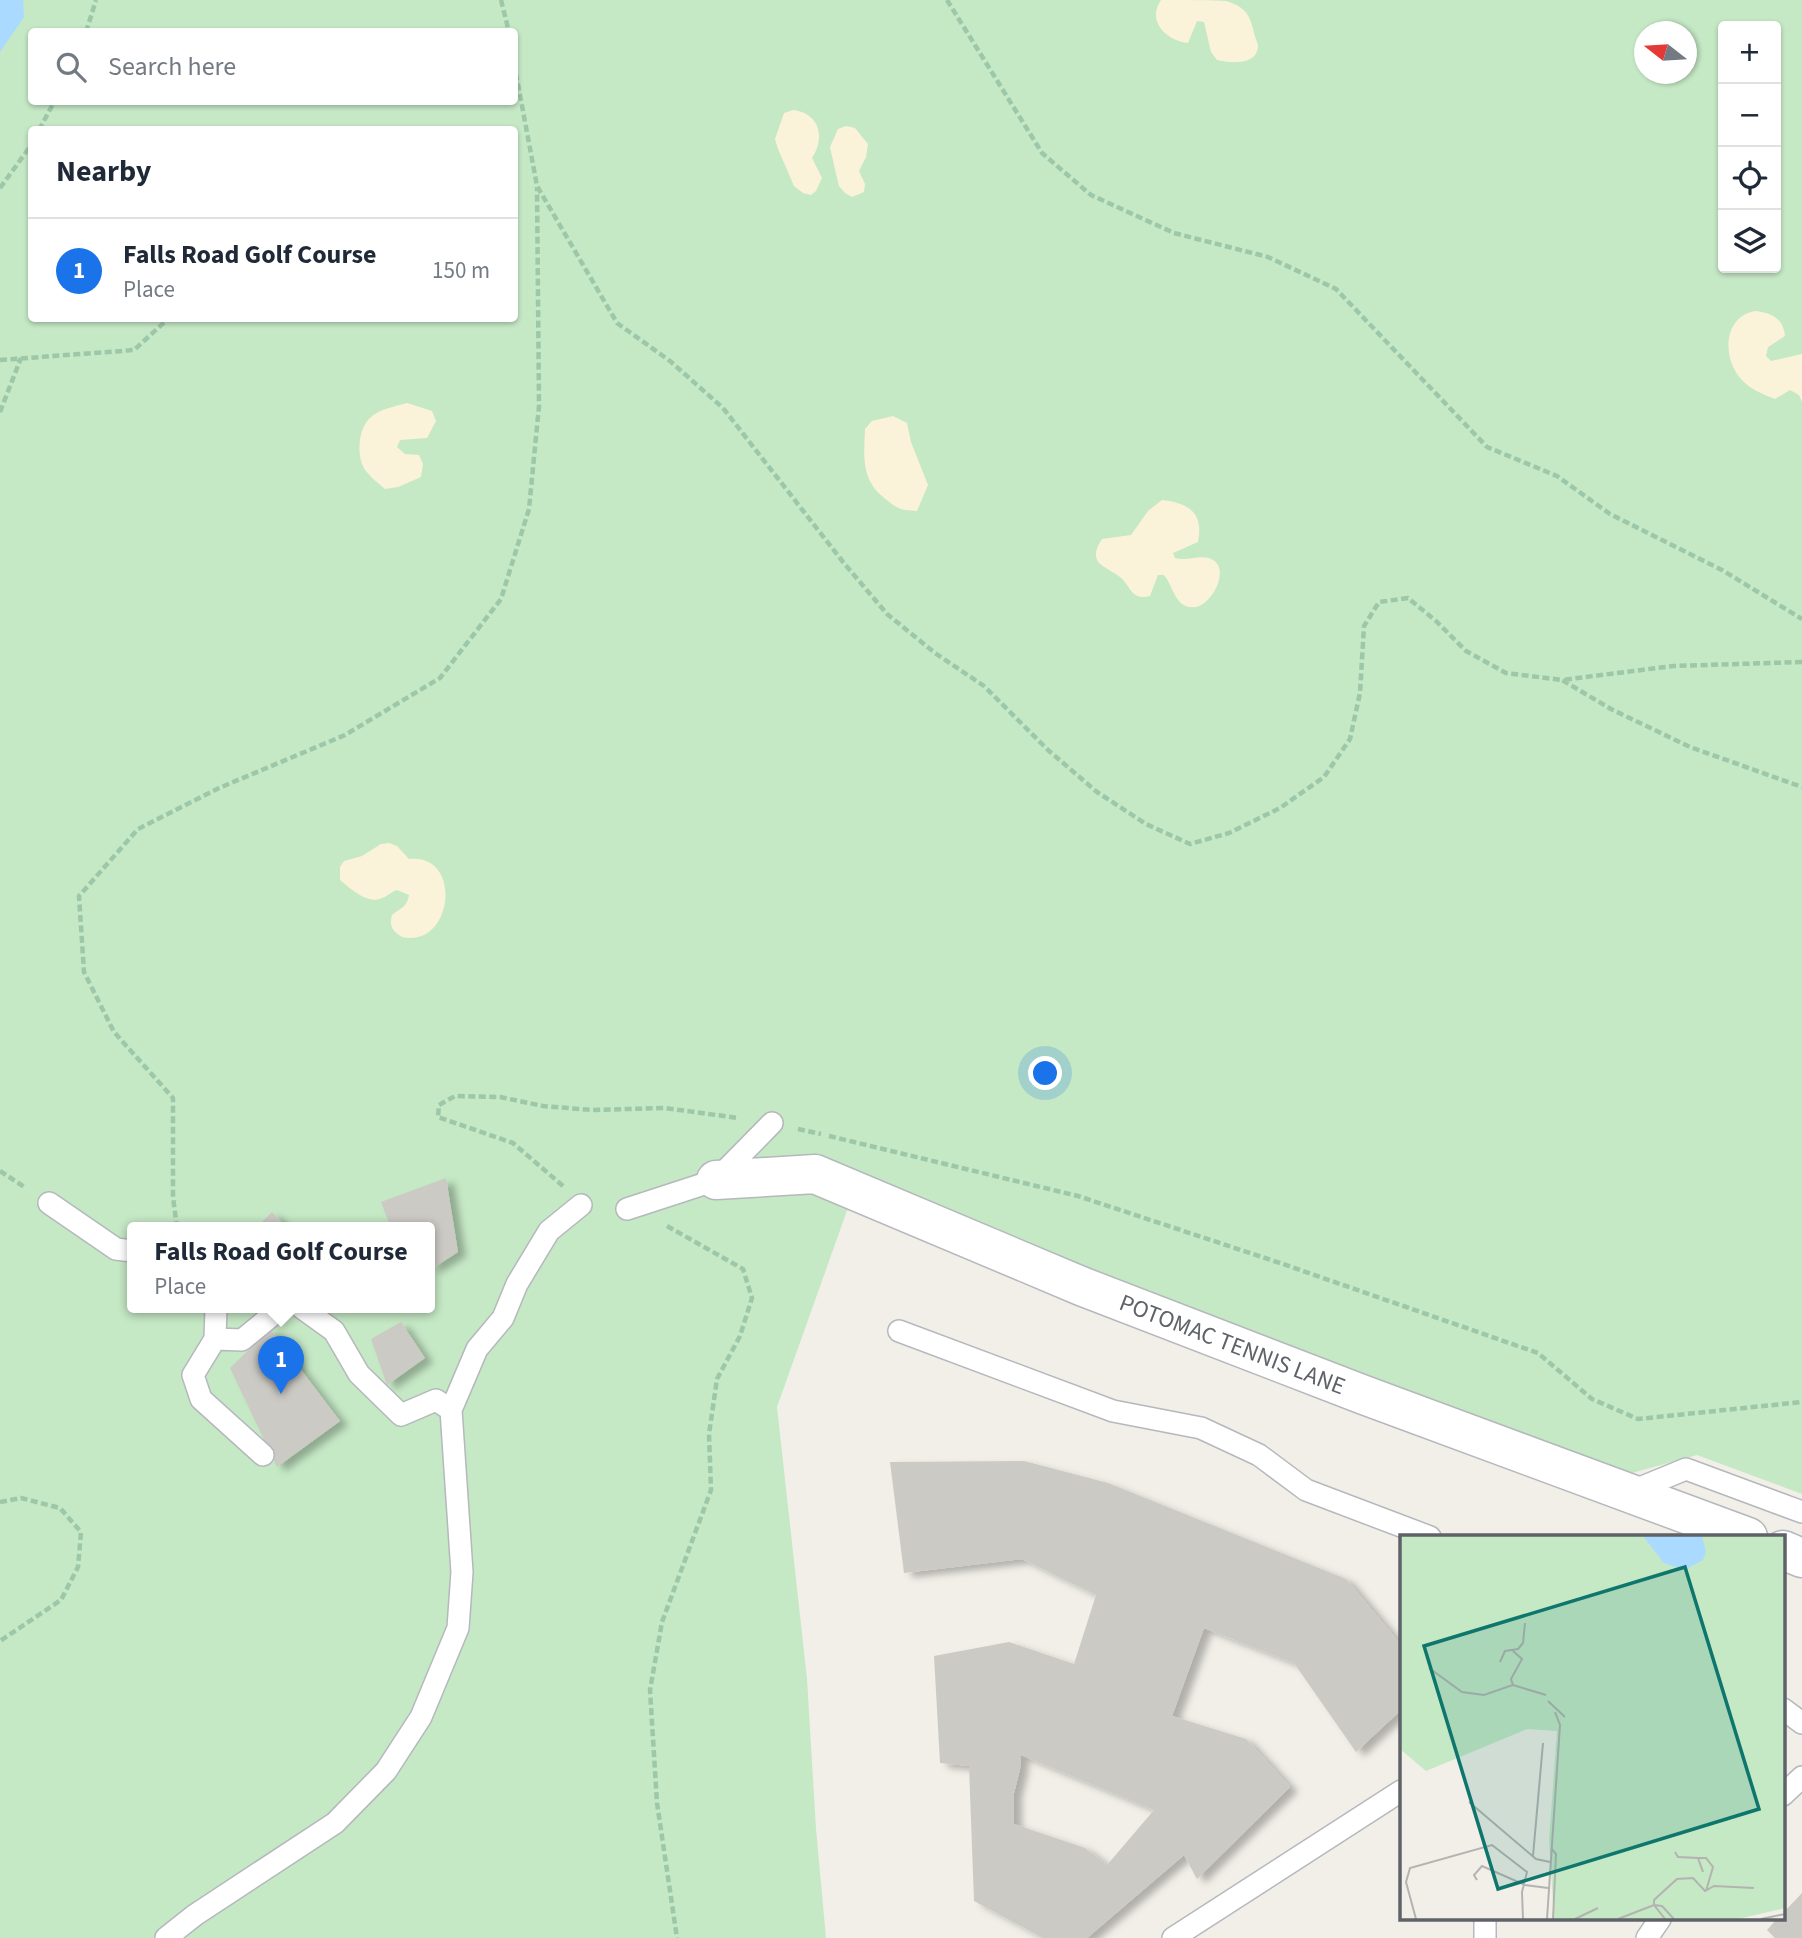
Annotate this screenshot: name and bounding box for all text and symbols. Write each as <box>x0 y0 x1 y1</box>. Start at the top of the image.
north arrow <box>1634 21 1697 84</box>
map controls <box>1718 21 1781 273</box>
button: + <box>1718 21 1781 84</box>
search box <box>28 28 518 105</box>
icon: search <box>52 48 90 86</box>
text: Search here <box>108 48 236 85</box>
button: − <box>1718 84 1781 147</box>
button: locate <box>1718 147 1781 210</box>
text: Nearby <box>56 150 151 193</box>
button: layers <box>1718 210 1781 273</box>
text: Falls Road Golf Course <box>123 236 377 273</box>
text: 1 <box>73 254 85 287</box>
text: 150 m <box>432 254 490 287</box>
text: Place <box>123 273 175 306</box>
your location <box>1028 1056 1062 1090</box>
popup <box>127 1222 435 1313</box>
text: Falls Road Golf Course <box>154 1233 408 1270</box>
text: Place <box>154 1270 206 1303</box>
street label: POTOMAC TENNIS LANE <box>1114 1285 1350 1404</box>
pin: 1 <box>258 1336 304 1394</box>
inset map <box>1400 1535 1784 1920</box>

